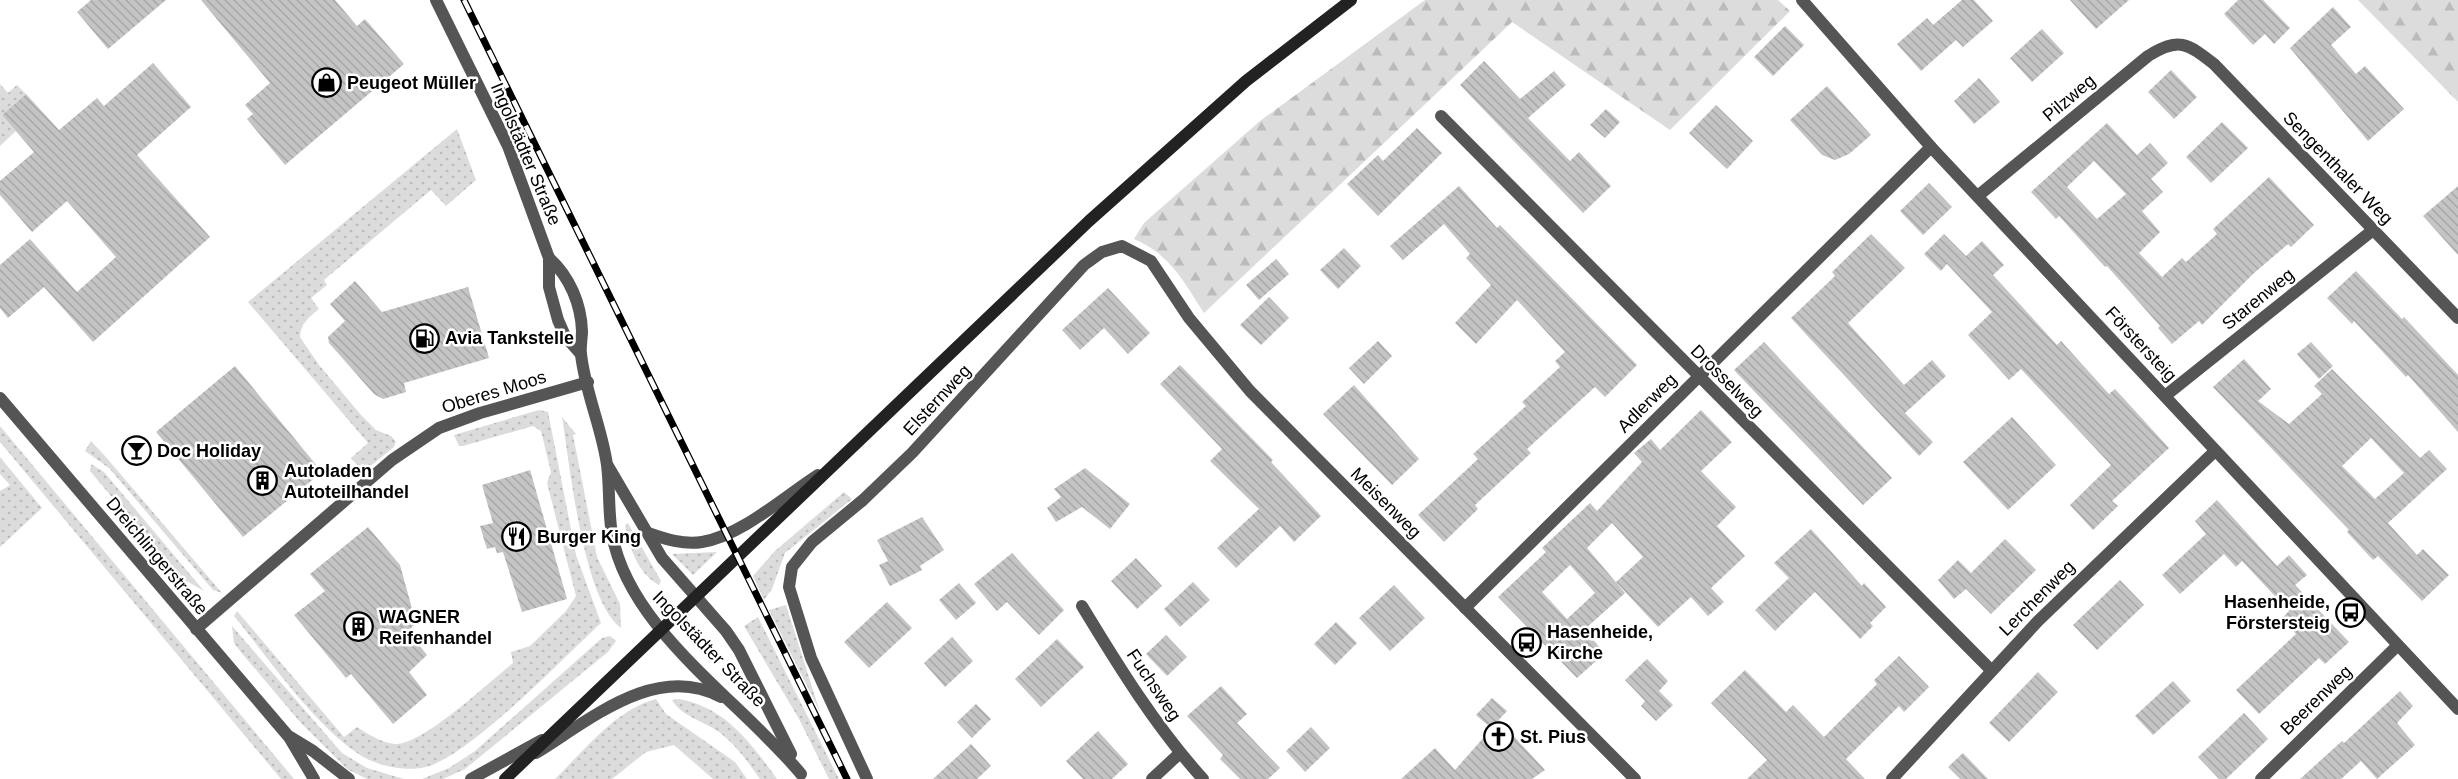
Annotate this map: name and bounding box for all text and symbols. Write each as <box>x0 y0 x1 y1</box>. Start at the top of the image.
shop icon: Peugeot Müller <box>310 67 342 99</box>
street label: Pilzweg <box>2039 70 2099 126</box>
place label: Peugeot Müller <box>347 73 476 93</box>
street label: Ingolstädter Straße <box>487 80 565 228</box>
street label: Sengenthaler Weg <box>2279 108 2397 228</box>
street label: Starenweg <box>2218 264 2298 334</box>
street label: Förstersteig <box>2101 302 2181 386</box>
fuel station icon: Avia Tankstelle <box>408 322 440 354</box>
place label: Avia Tankstelle <box>445 328 574 348</box>
street label: Drosselweg <box>1687 341 1767 421</box>
street label: Elsternweg <box>899 361 975 439</box>
street label: Oberes Moos <box>439 367 549 417</box>
street label: Adlerweg <box>1613 369 1681 437</box>
bar icon: Doc Holiday <box>120 435 152 467</box>
place label: Doc Holiday <box>157 441 261 461</box>
place label: Autoladen Autoteilhandel <box>284 461 409 502</box>
street label: Meisenweg <box>1347 464 1425 542</box>
building icon: Autoladen Autoteilhandel <box>247 465 279 497</box>
street label: Dreichlingerstraße <box>102 493 212 619</box>
restaurant icon: Burger King <box>500 521 532 553</box>
place label: Burger King <box>537 527 641 547</box>
street label: Lerchenweg <box>1995 556 2079 640</box>
street label: Ingolstädter Straße <box>649 587 769 711</box>
place label: Hasenheide, Förstersteig <box>2224 592 2330 633</box>
bus stop icon: Hasenheide, Förstersteig <box>2335 596 2367 628</box>
place label: WAGNER Reifenhandel <box>379 607 492 648</box>
building icon: WAGNER Reifenhandel <box>342 611 374 643</box>
place label: Hasenheide, Kirche <box>1547 622 1653 663</box>
bus stop icon: Hasenheide, Kirche <box>1510 626 1542 658</box>
street label: Fuchsweg <box>1123 645 1185 725</box>
street label: Beerenweg <box>2276 661 2356 739</box>
church icon: St. Pius <box>1483 721 1515 753</box>
place label: St. Pius <box>1520 727 1586 747</box>

